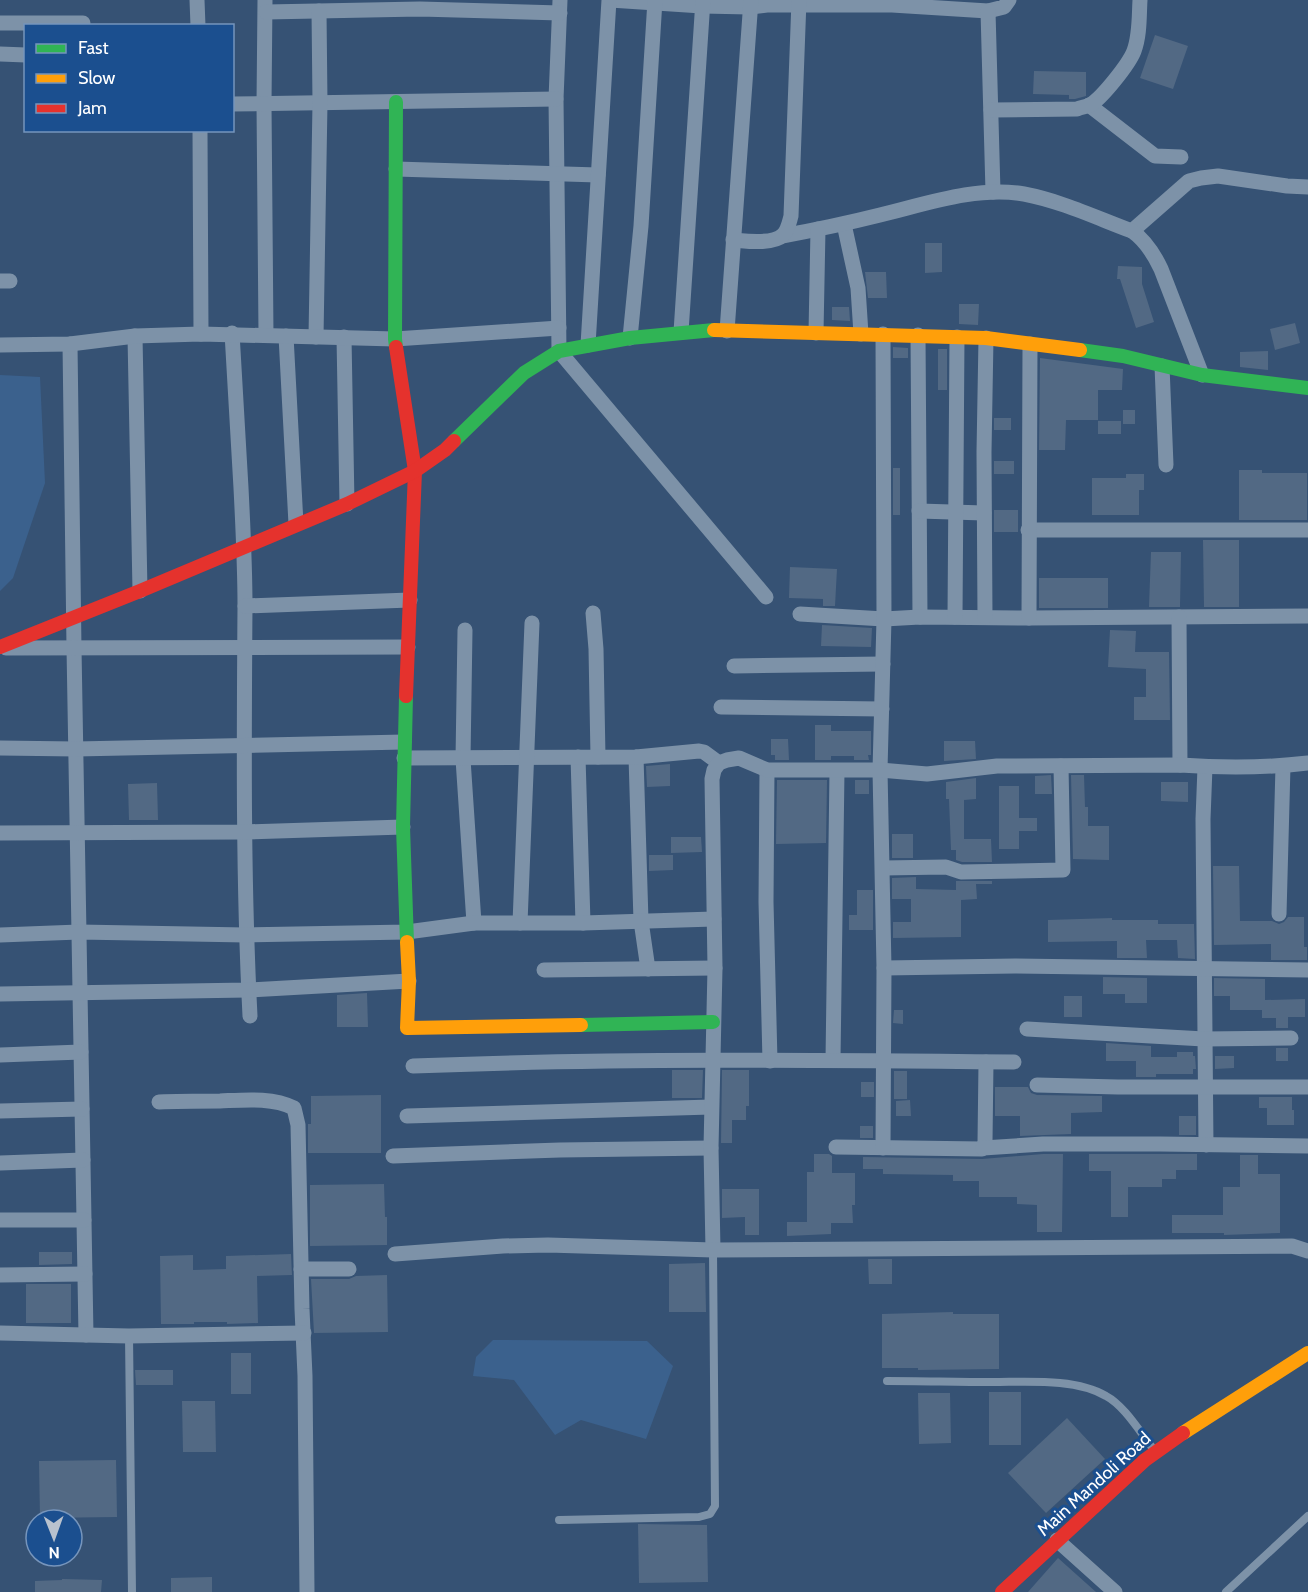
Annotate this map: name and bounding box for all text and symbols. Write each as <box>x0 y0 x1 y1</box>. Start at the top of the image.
legend <box>24 24 234 132</box>
text: Fast <box>78 37 109 59</box>
text: Slow <box>78 67 115 89</box>
text: Jam <box>77 97 107 119</box>
street label: Main Mandoli Road <box>1033 1427 1155 1541</box>
north arrow <box>24 1508 84 1568</box>
text: N <box>48 1543 60 1562</box>

